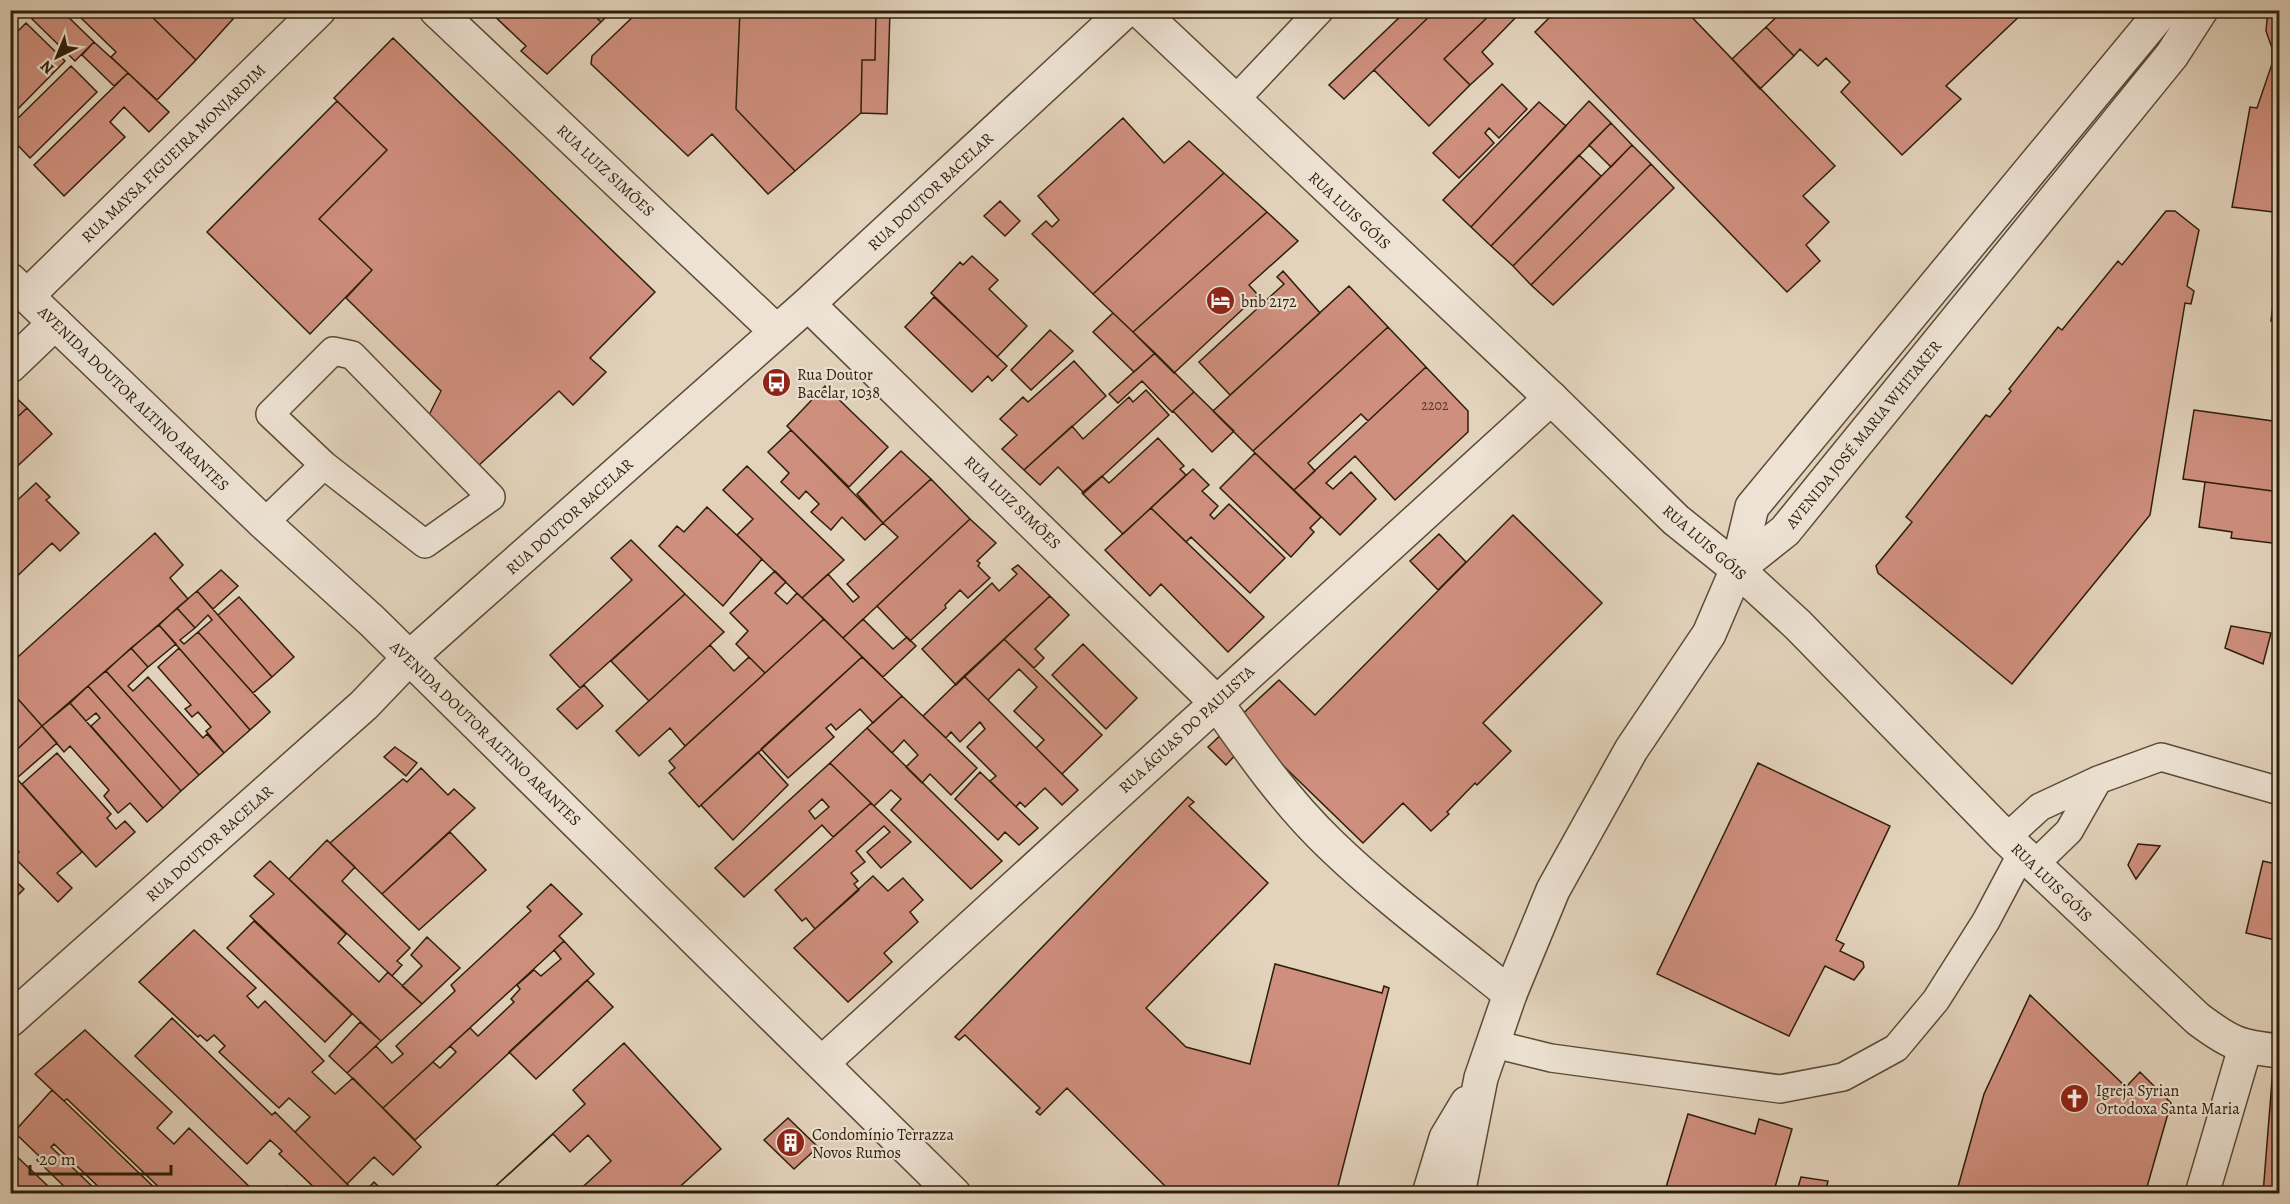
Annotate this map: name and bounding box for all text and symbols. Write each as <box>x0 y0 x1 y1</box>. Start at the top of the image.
north arrow <box>27 27 87 87</box>
text: N <box>35 55 59 79</box>
street label: RUA MAYSA FIGUEIRA MONJARDIM <box>77 60 271 248</box>
street label: RUA LUIZ SIMÕES <box>552 120 659 222</box>
street label: RUA DOUTOR BACELAR <box>863 128 998 256</box>
street label: RUA LUIS GÓIS <box>1303 167 1395 255</box>
hotel icon: bnb 2172 <box>1204 285 1236 317</box>
place label: bnb 2172 <box>1241 291 1297 313</box>
street label: AVENIDA DOUTOR ALTINO ARANTES <box>32 301 234 496</box>
street label: AVENIDA JOSÉ MARIA WHITAKER <box>1780 336 1947 534</box>
place label: Rua Doutor Bacelar, 1038 <box>797 364 880 404</box>
bus stop icon: Rua Doutor Bacelar, 1038 <box>760 367 792 399</box>
house number: 2202 <box>1421 396 1449 415</box>
street label: RUA LUIZ SIMÕES <box>959 451 1065 555</box>
street label: RUA DOUTOR BACELAR <box>501 453 638 580</box>
street label: RUA LUIS GÓIS <box>1657 500 1751 586</box>
street label: AVENIDA DOUTOR ALTINO ARANTES <box>384 636 586 831</box>
street label: RUA ÁGUAS DO PAULISTA <box>1114 661 1260 798</box>
street label: RUA DOUTOR BACELAR <box>141 780 278 907</box>
street label: RUA LUIS GÓIS <box>2006 838 2097 927</box>
place label: Igreja Syrian Ortodoxa Santa Maria <box>2096 1080 2240 1120</box>
church icon: Igreja Syrian Ortodoxa Santa Maria <box>2059 1083 2091 1115</box>
place label: Condomínio Terrazza Novos Rumos <box>812 1124 954 1164</box>
building icon: Condomínio Terrazza Novos Rumos <box>775 1127 807 1159</box>
scale bar <box>30 1138 171 1176</box>
text: 20 m <box>39 1147 76 1171</box>

